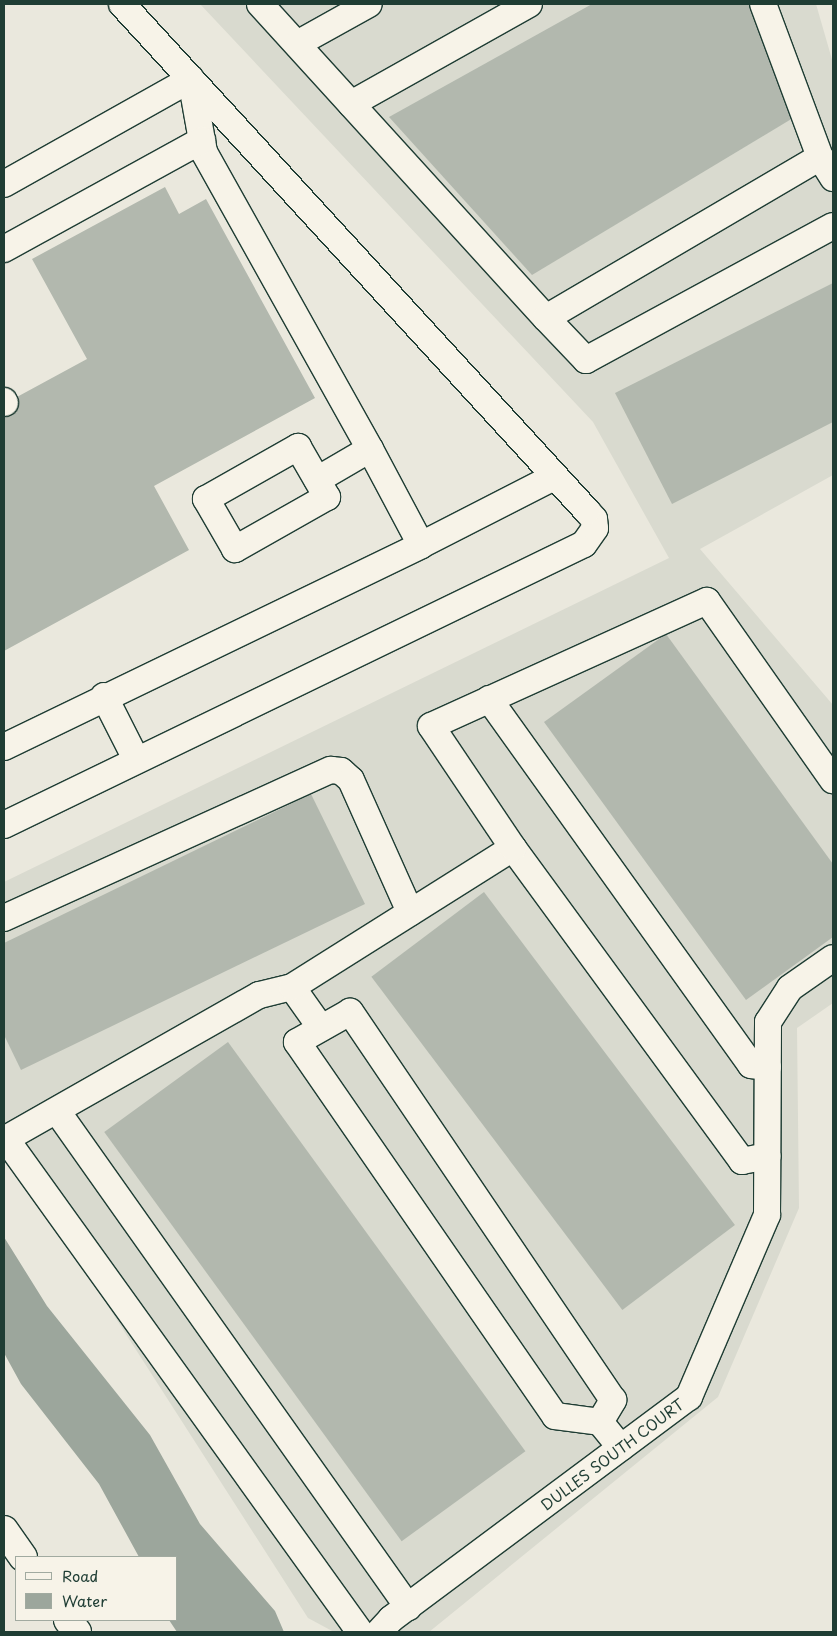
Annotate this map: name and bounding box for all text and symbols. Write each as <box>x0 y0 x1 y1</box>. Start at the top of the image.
street label: DULLES SOUTH COURT <box>536 1394 688 1514</box>
legend <box>15 1556 178 1621</box>
text: Road <box>62 1564 98 1587</box>
text: Water <box>62 1589 107 1612</box>

